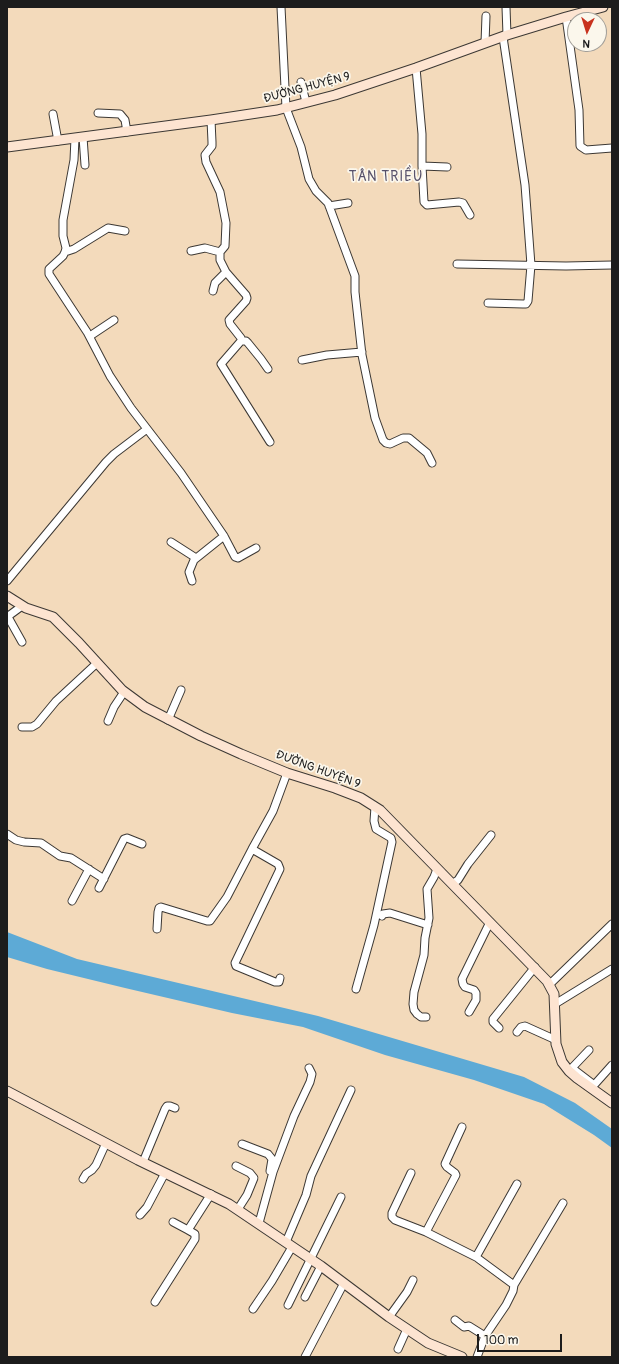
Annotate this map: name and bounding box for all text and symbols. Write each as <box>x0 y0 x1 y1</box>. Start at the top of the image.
north arrow <box>567 12 607 52</box>
text: N <box>582 37 590 50</box>
street label: ĐƯỜNG HUYỆN 9 <box>262 70 352 106</box>
district label: TÂN TRIỀU <box>349 169 423 185</box>
street label: ĐƯỜNG HUYỆN 9 <box>274 748 362 792</box>
scale bar <box>479 1326 564 1352</box>
text: 100 m <box>484 1333 518 1348</box>

